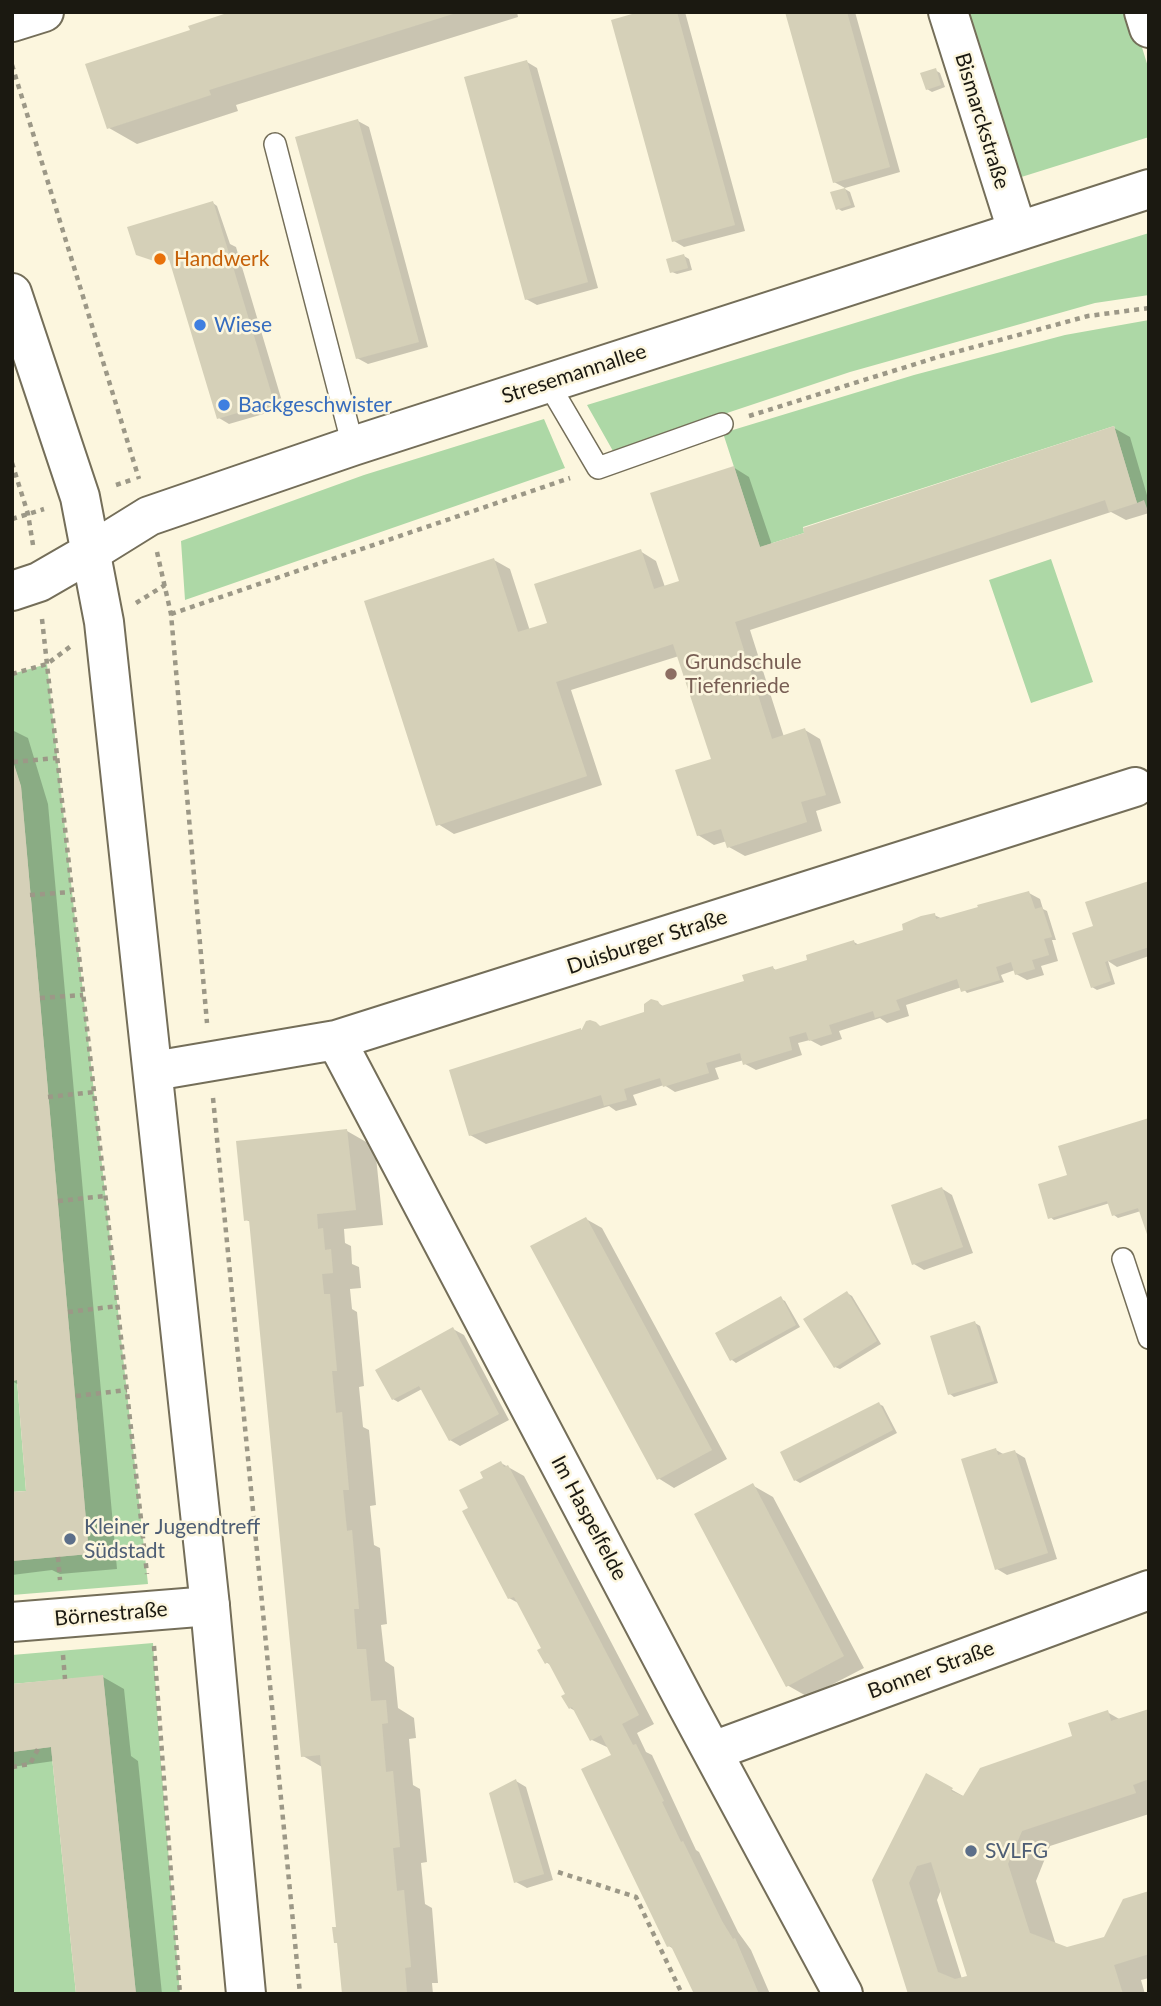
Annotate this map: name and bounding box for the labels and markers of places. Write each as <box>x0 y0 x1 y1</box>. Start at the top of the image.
place label: Handwerk <box>174 246 269 272</box>
marker: Handwerk <box>152 251 168 267</box>
place label: Wiese <box>214 312 272 338</box>
marker: Wiese <box>192 317 208 333</box>
place label: Backgeschwister <box>238 392 392 418</box>
marker: Backgeschwister <box>216 397 232 413</box>
place label: Grundschule Tiefenriede <box>685 649 802 699</box>
marker: Grundschule Tiefenriede <box>663 666 679 682</box>
place label: Kleiner Jugendtreff Südstadt <box>84 1514 260 1564</box>
marker: Kleiner Jugendtreff Südstadt <box>62 1531 78 1547</box>
place label: SVLFG <box>985 1838 1048 1864</box>
marker: SVLFG <box>963 1843 979 1859</box>

